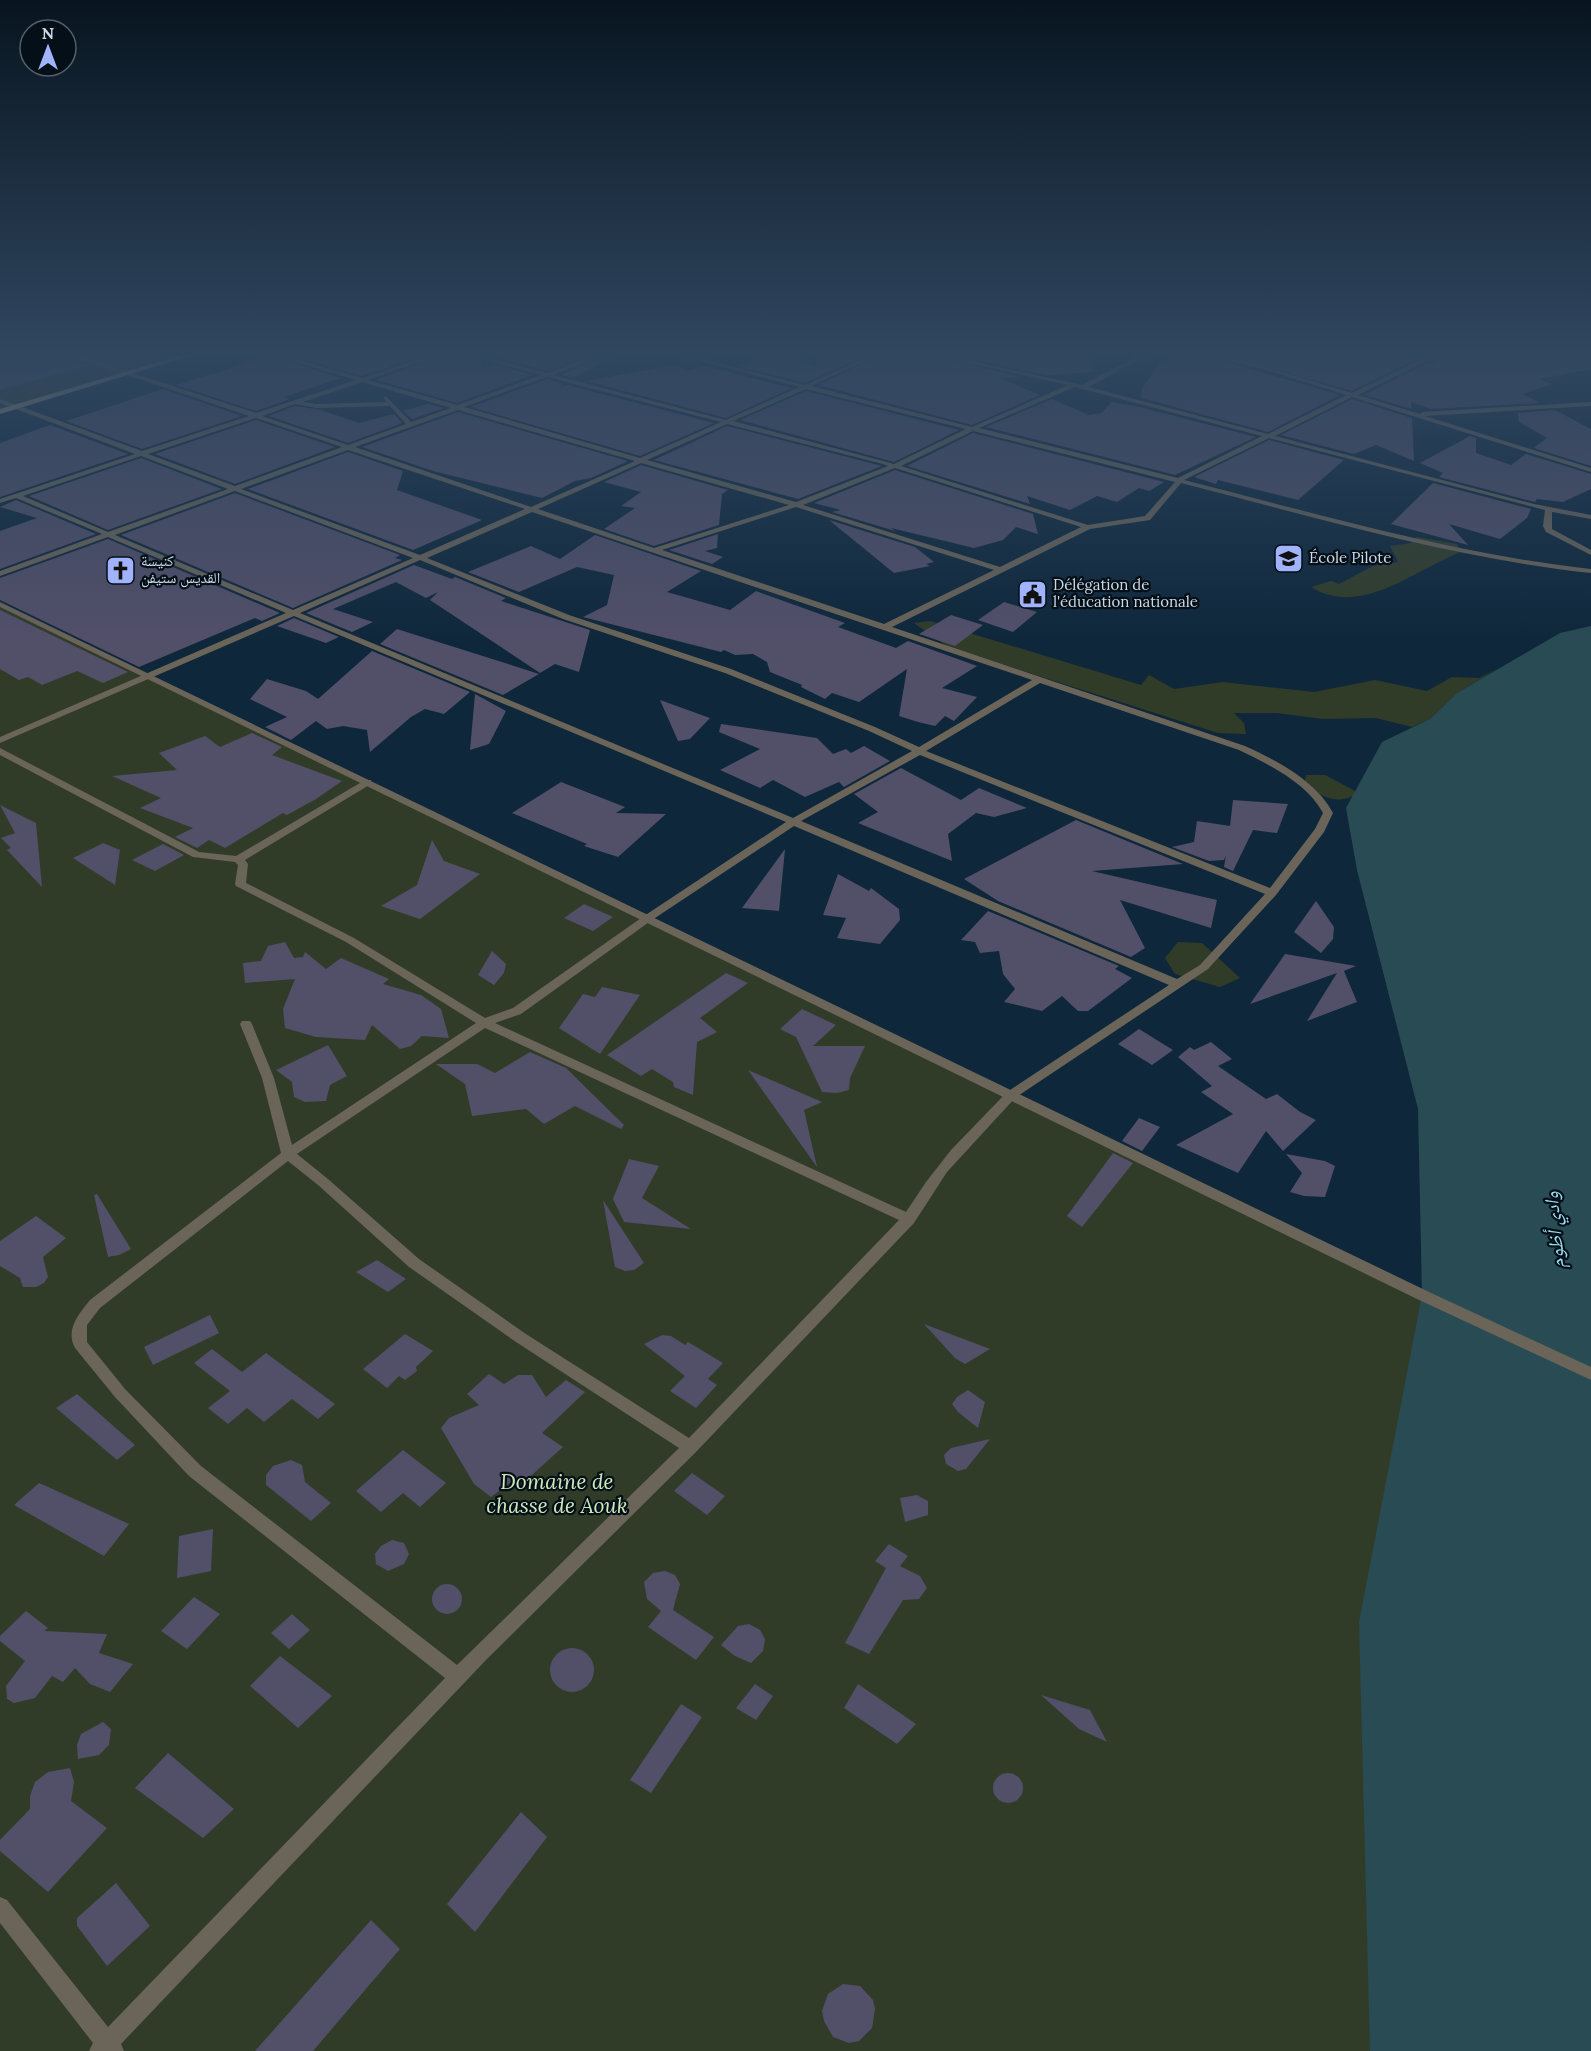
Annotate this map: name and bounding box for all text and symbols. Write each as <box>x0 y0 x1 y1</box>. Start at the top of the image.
north arrow <box>18 18 78 78</box>
text: N <box>42 23 54 43</box>
school or university icon: École Pilote <box>1272 542 1304 574</box>
place label: École Pilote <box>1309 548 1391 567</box>
place label: كنيسة القديس ستيفن <box>141 551 220 588</box>
church icon: كنيسة القديس ستيفن <box>104 554 136 586</box>
place label: Délégation de l'éducation nationale <box>1053 575 1198 611</box>
public building icon: Délégation de l'éducation nationale <box>1016 578 1048 610</box>
water label: وادي أظوم <box>1538 1190 1573 1270</box>
park label: Domaine de chasse de Aouk <box>486 1468 628 1519</box>

